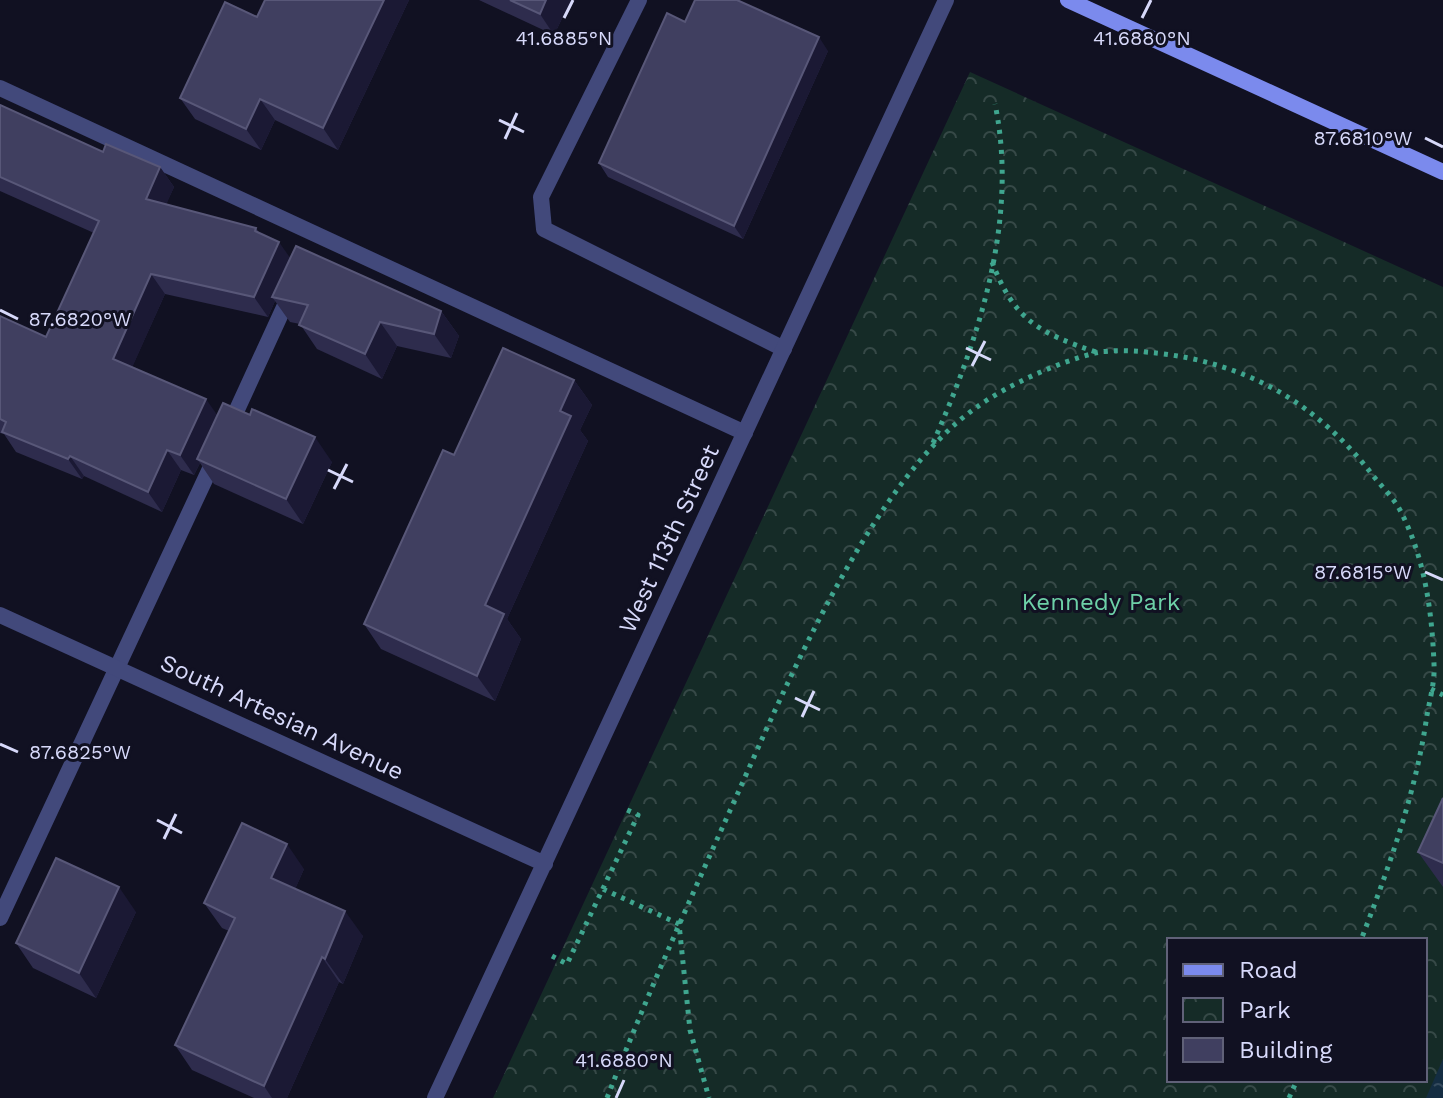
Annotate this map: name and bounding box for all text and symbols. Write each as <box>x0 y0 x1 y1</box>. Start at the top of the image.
text: 41.6885°N <box>515 26 613 50</box>
text: 41.6880°N <box>1093 26 1191 50</box>
text: 87.6810°W <box>1314 126 1412 150</box>
text: 87.6820°W <box>29 307 131 331</box>
street label: West 113th Street <box>613 440 725 638</box>
text: 87.6815°W <box>1314 560 1412 584</box>
park label: Kennedy Park <box>1022 588 1181 616</box>
street label: South Artesian Avenue <box>156 648 408 786</box>
text: 87.6825°W <box>29 740 131 764</box>
legend <box>1167 938 1427 1082</box>
text: Road <box>1239 956 1298 984</box>
text: Park <box>1239 996 1291 1024</box>
text: Building <box>1239 1036 1332 1064</box>
text: 41.6880°N <box>575 1048 673 1072</box>

